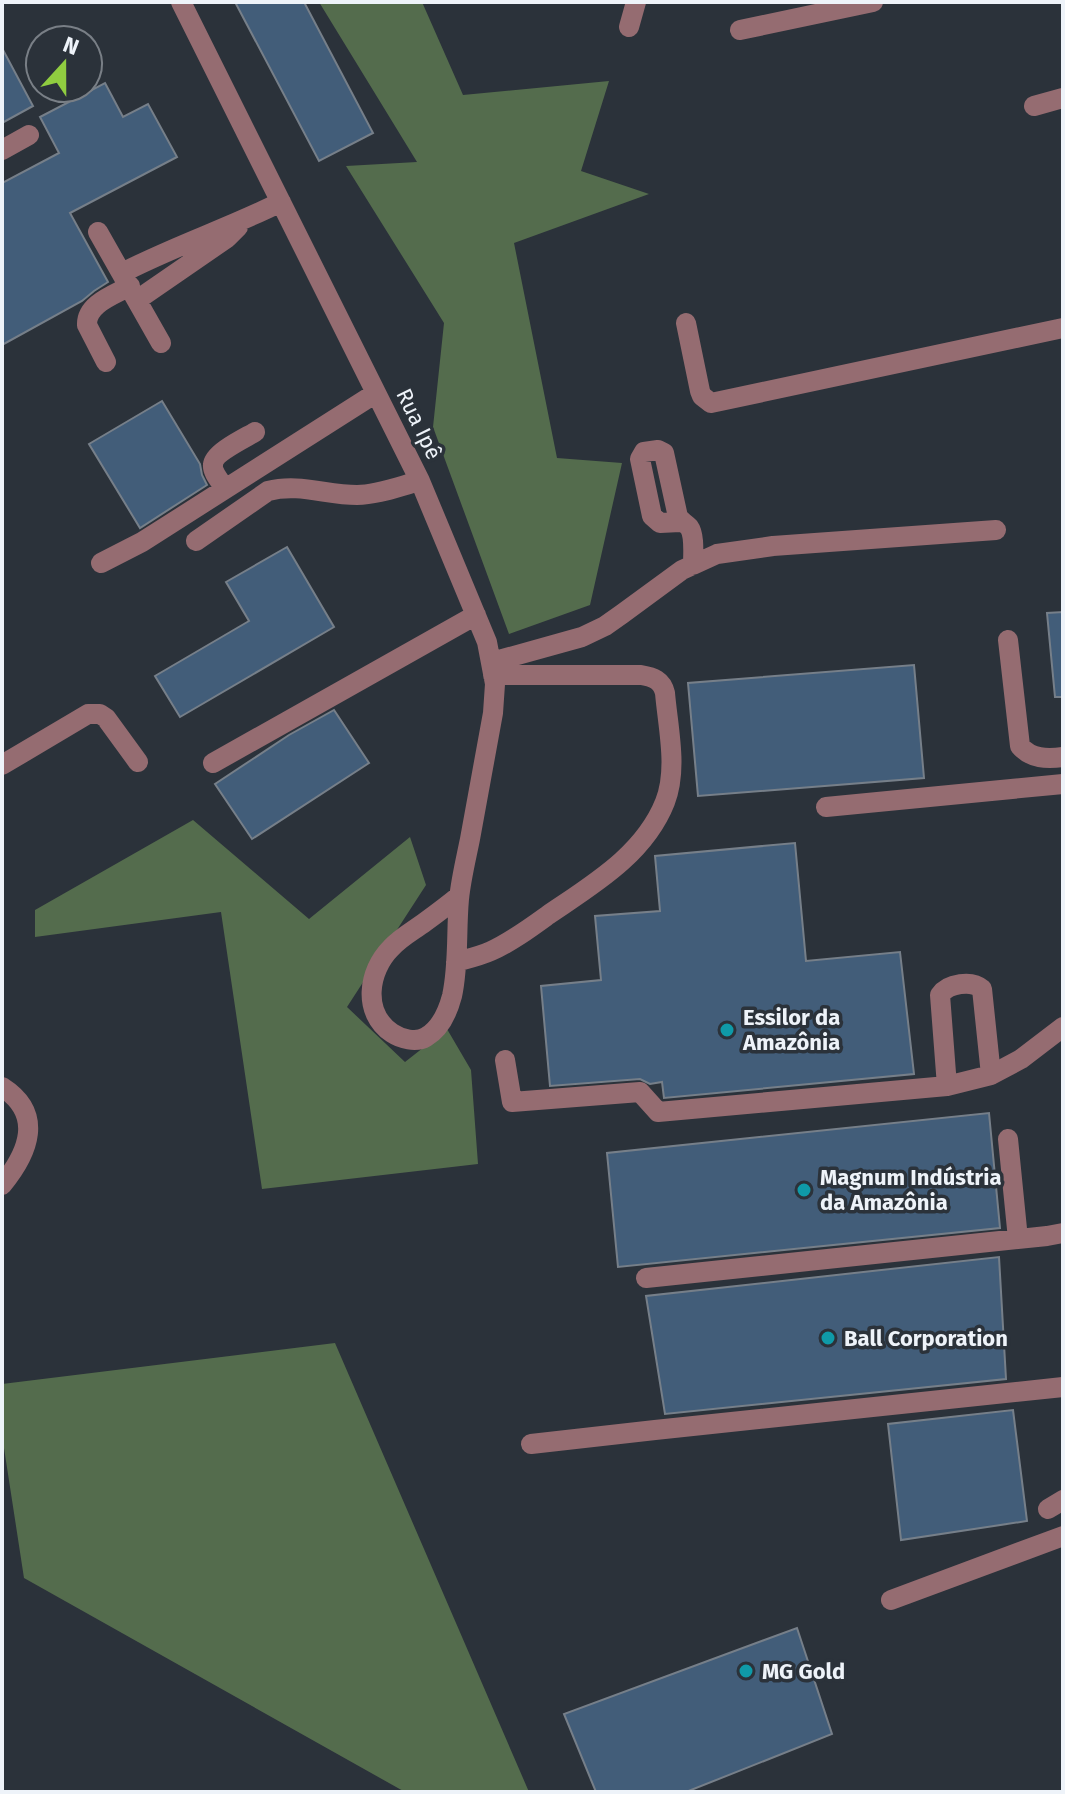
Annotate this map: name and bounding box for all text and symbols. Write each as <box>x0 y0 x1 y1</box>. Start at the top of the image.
north arrow <box>24 24 104 104</box>
text: N <box>59 31 83 61</box>
street label: Rua Ipê <box>390 384 448 464</box>
place label: Essilor da Amazônia <box>742 1004 840 1056</box>
marker: Essilor da Amazônia <box>718 1021 736 1039</box>
place label: Magnum Indústria da Amazônia <box>820 1164 1001 1216</box>
marker: Magnum Indústria da Amazônia <box>795 1181 813 1199</box>
place label: Ball Corporation <box>844 1325 1008 1352</box>
marker: Ball Corporation <box>819 1329 837 1347</box>
place label: MG Gold <box>762 1658 845 1685</box>
marker: MG Gold <box>737 1662 755 1680</box>

